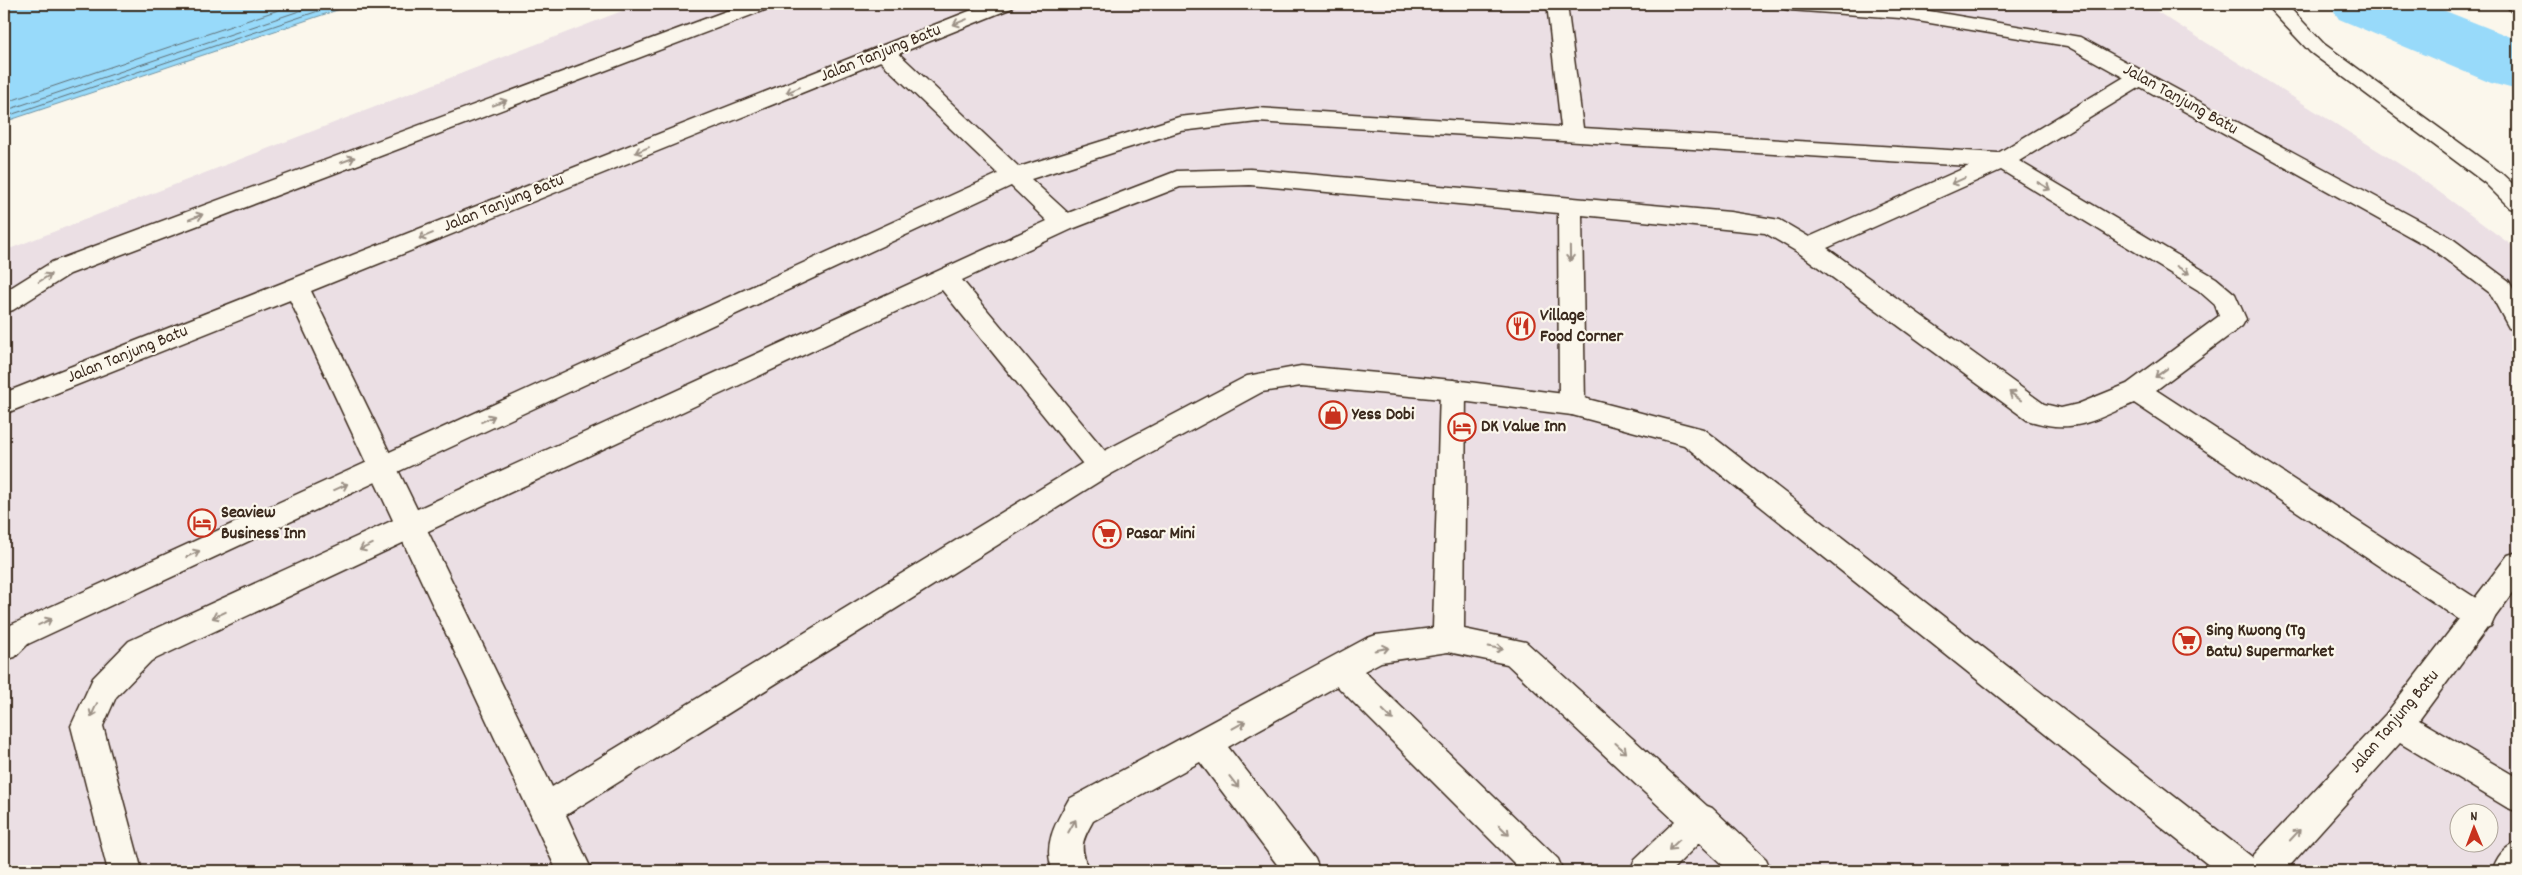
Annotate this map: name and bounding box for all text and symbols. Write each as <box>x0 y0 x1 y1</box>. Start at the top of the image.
street label: Jalan Tanjung Batu <box>817 18 945 90</box>
one-way arrow <box>953 18 968 28</box>
street label: Jalan Tanjung Batu <box>2118 58 2242 142</box>
one-way arrow <box>786 85 801 95</box>
one-way arrow <box>492 98 507 107</box>
one-way arrow <box>635 145 650 155</box>
one-way arrow <box>339 155 355 164</box>
street label: Jalan Tanjung Batu <box>440 168 568 240</box>
one-way arrow <box>1951 176 1966 186</box>
one-way arrow <box>2037 182 2051 192</box>
one-way arrow <box>187 212 203 221</box>
one-way arrow <box>419 231 434 241</box>
one-way arrow <box>1565 246 1575 262</box>
one-way arrow <box>2176 265 2190 275</box>
one-way arrow <box>38 272 52 283</box>
place label: Village Food Corner <box>1540 304 1623 350</box>
restaurant icon: Village Food Corner <box>1506 311 1536 341</box>
street label: Jalan Tanjung Batu <box>64 319 192 391</box>
one-way arrow <box>2154 368 2168 378</box>
one-way arrow <box>2008 391 2022 401</box>
shop icon: Yess Dobi <box>1318 400 1348 430</box>
place label: Yess Dobi <box>1351 403 1415 428</box>
hotel icon: DK Value Inn <box>1447 412 1477 442</box>
one-way arrow <box>480 413 495 423</box>
place label: DK Value Inn <box>1481 415 1566 440</box>
one-way arrow <box>333 481 348 491</box>
place label: Seaview Business Inn <box>221 501 306 547</box>
hotel icon: Seaview Business Inn <box>187 508 217 538</box>
supermarket icon: Pasar Mini <box>1092 519 1122 549</box>
place label: Pasar Mini <box>1126 522 1196 547</box>
one-way arrow <box>359 543 374 552</box>
one-way arrow <box>185 549 200 559</box>
one-way arrow <box>212 611 227 620</box>
one-way arrow <box>37 617 52 627</box>
place label: Sing Kwong (Tg Batu) Supermarket <box>2206 619 2334 665</box>
supermarket icon: Sing Kwong (Tg Batu) Supermarket <box>2172 626 2202 656</box>
one-way arrow <box>1373 644 1389 653</box>
one-way arrow <box>1487 644 1503 653</box>
street label: Jalan Tanjung Batu <box>2344 665 2446 779</box>
one-way arrow <box>89 702 99 717</box>
one-way arrow <box>1382 709 1394 721</box>
one-way arrow <box>1231 720 1246 730</box>
one-way arrow <box>1614 742 1627 754</box>
one-way arrow <box>1229 775 1240 788</box>
north arrow <box>2450 802 2500 852</box>
text: N <box>2470 807 2478 827</box>
one-way arrow <box>1067 819 1077 834</box>
one-way arrow <box>1498 823 1510 836</box>
one-way arrow <box>2289 829 2301 842</box>
one-way arrow <box>1667 839 1680 851</box>

